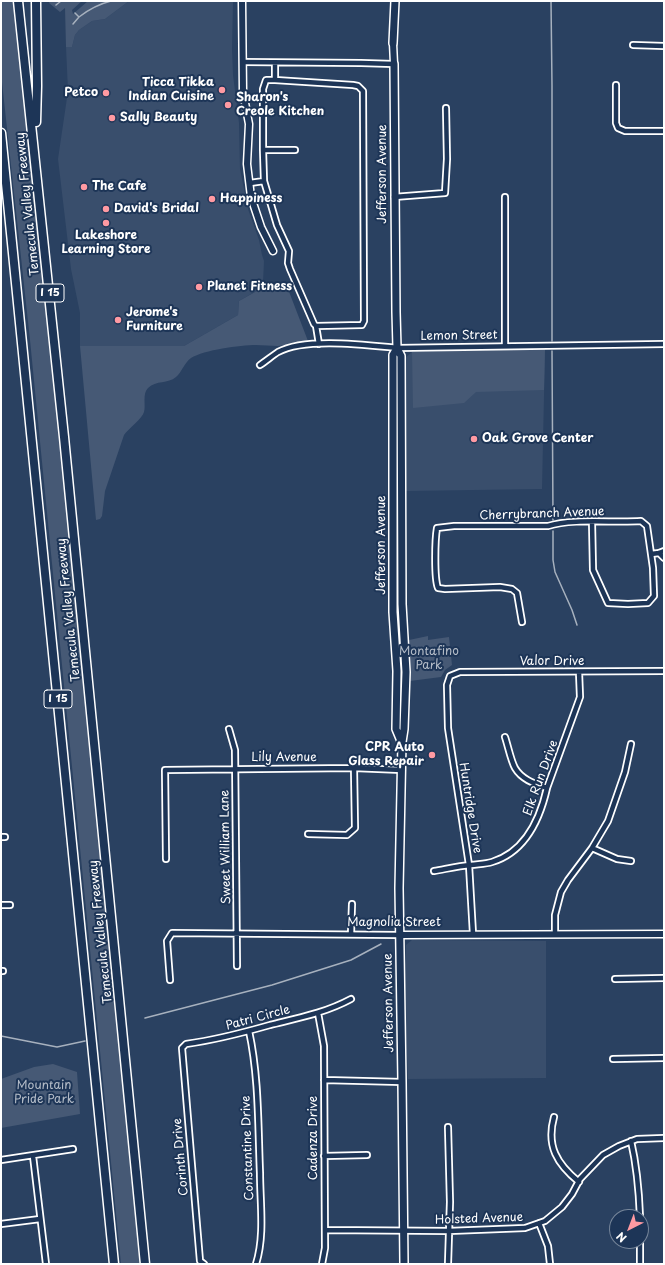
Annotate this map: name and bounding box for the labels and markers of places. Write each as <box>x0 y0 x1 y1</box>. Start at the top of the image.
place label: Ticca Tikka Indian Cuisine <box>128 76 214 104</box>
marker: Ticca Tikka Indian Cuisine <box>217 85 227 95</box>
place label: Petco <box>64 86 98 100</box>
marker: Petco <box>101 88 111 98</box>
place label: Sharon's Creole Kitchen <box>236 91 324 119</box>
marker: Sharon's Creole Kitchen <box>223 100 233 110</box>
place label: Sally Beauty <box>120 111 197 125</box>
marker: Sally Beauty <box>107 113 117 123</box>
place label: The Cafe <box>92 180 146 194</box>
marker: The Cafe <box>79 182 89 192</box>
place label: Happiness <box>220 192 282 206</box>
marker: Happiness <box>207 194 217 204</box>
place label: David's Bridal <box>114 202 199 216</box>
marker: David's Bridal <box>101 204 111 214</box>
marker: Lakeshore Learning Store <box>101 218 111 228</box>
place label: Lakeshore Learning Store <box>61 229 151 257</box>
place label: Planet Fitness <box>207 280 292 294</box>
marker: Planet Fitness <box>194 282 204 292</box>
place label: Jerome's Furniture <box>126 306 183 334</box>
marker: Jerome's Furniture <box>113 315 123 325</box>
place label: Oak Grove Center <box>482 432 593 446</box>
marker: Oak Grove Center <box>469 434 479 444</box>
place label: CPR Auto Glass Repair <box>348 741 424 769</box>
marker: CPR Auto Glass Repair <box>427 750 437 760</box>

